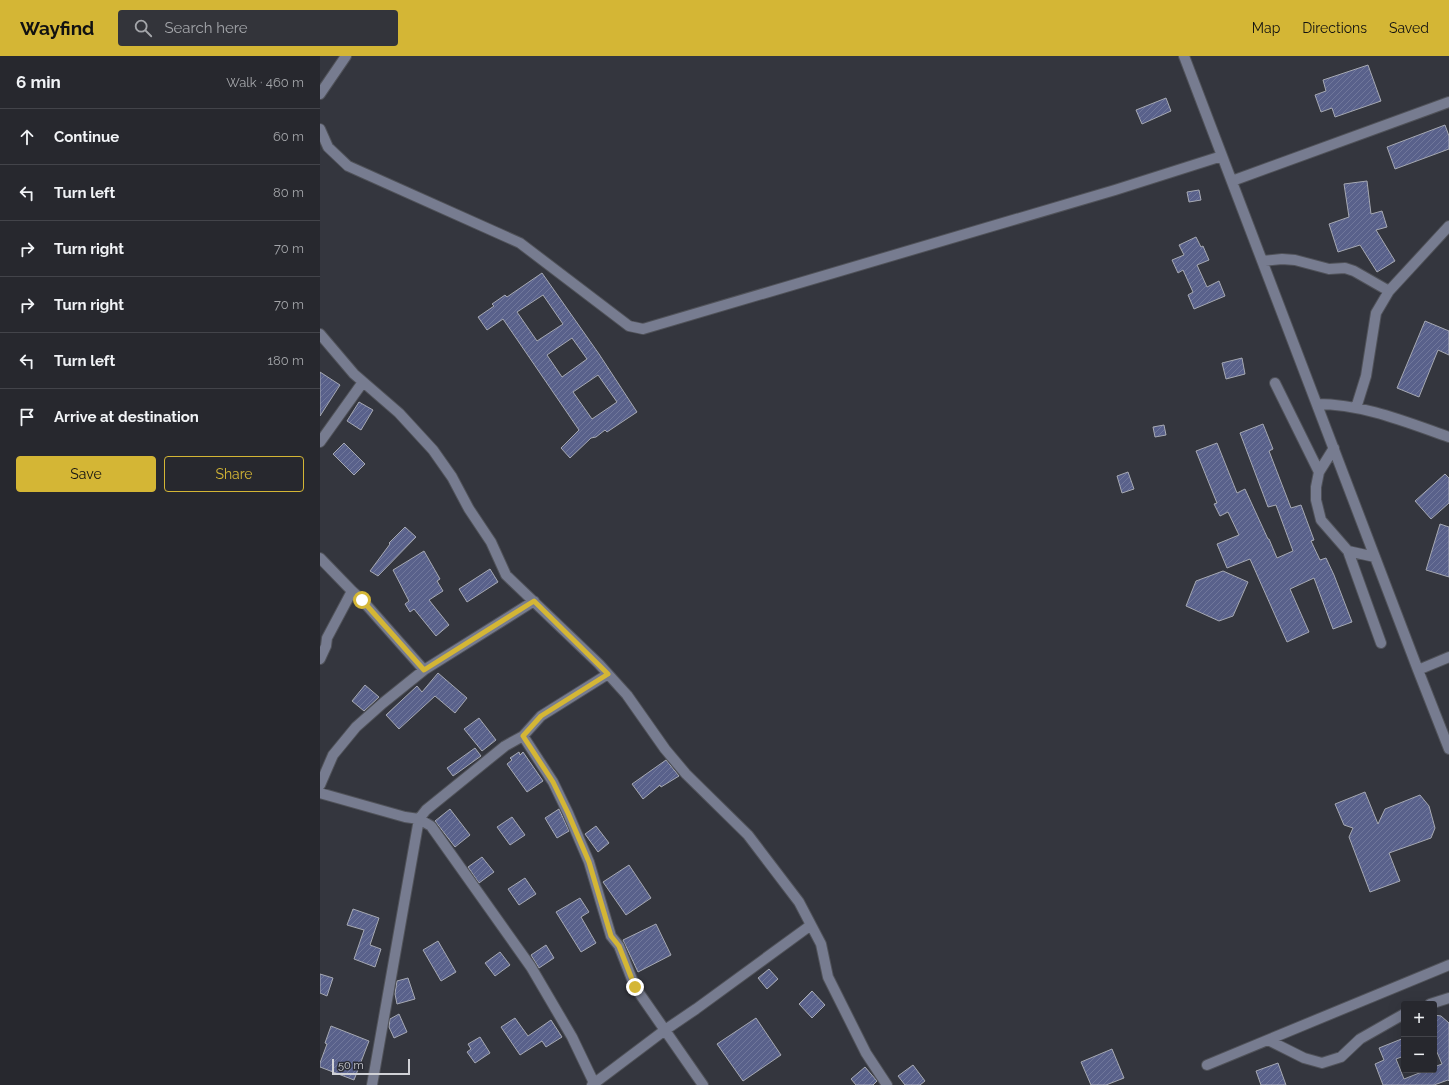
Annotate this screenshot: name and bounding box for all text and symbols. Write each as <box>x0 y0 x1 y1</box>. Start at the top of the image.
search box <box>118 10 398 46</box>
text: Wayfind <box>20 17 94 39</box>
icon: search <box>132 17 154 39</box>
text: Search here <box>164 19 248 37</box>
text: Map <box>1252 20 1280 36</box>
text: Directions <box>1302 20 1367 36</box>
text: Saved <box>1389 20 1429 36</box>
text: 6 min <box>16 72 61 92</box>
text: Walk · 460 m <box>226 75 304 90</box>
icon: ahead <box>16 126 38 148</box>
text: Continue <box>54 128 119 146</box>
text: 60 m <box>273 129 304 144</box>
icon: left <box>16 182 38 204</box>
text: Turn left <box>54 184 115 202</box>
text: 80 m <box>273 185 304 200</box>
icon: right <box>16 238 38 260</box>
text: Turn right <box>54 240 124 258</box>
text: 70 m <box>274 241 304 256</box>
icon: right <box>16 294 38 316</box>
text: Turn right <box>54 296 124 314</box>
text: 70 m <box>274 297 304 312</box>
icon: left <box>16 350 38 372</box>
text: Turn left <box>54 352 115 370</box>
text: 180 m <box>268 353 304 368</box>
icon: arrive <box>16 406 38 428</box>
text: Arrive at destination <box>54 408 199 426</box>
button: Save <box>16 456 156 492</box>
button: Share <box>164 456 304 492</box>
route start <box>353 591 371 609</box>
route end <box>626 978 644 996</box>
map controls <box>1401 1001 1437 1073</box>
button: + <box>1401 1001 1437 1037</box>
button: − <box>1401 1037 1437 1073</box>
scale bar <box>332 1057 410 1076</box>
text: 50 m <box>338 1059 364 1072</box>

